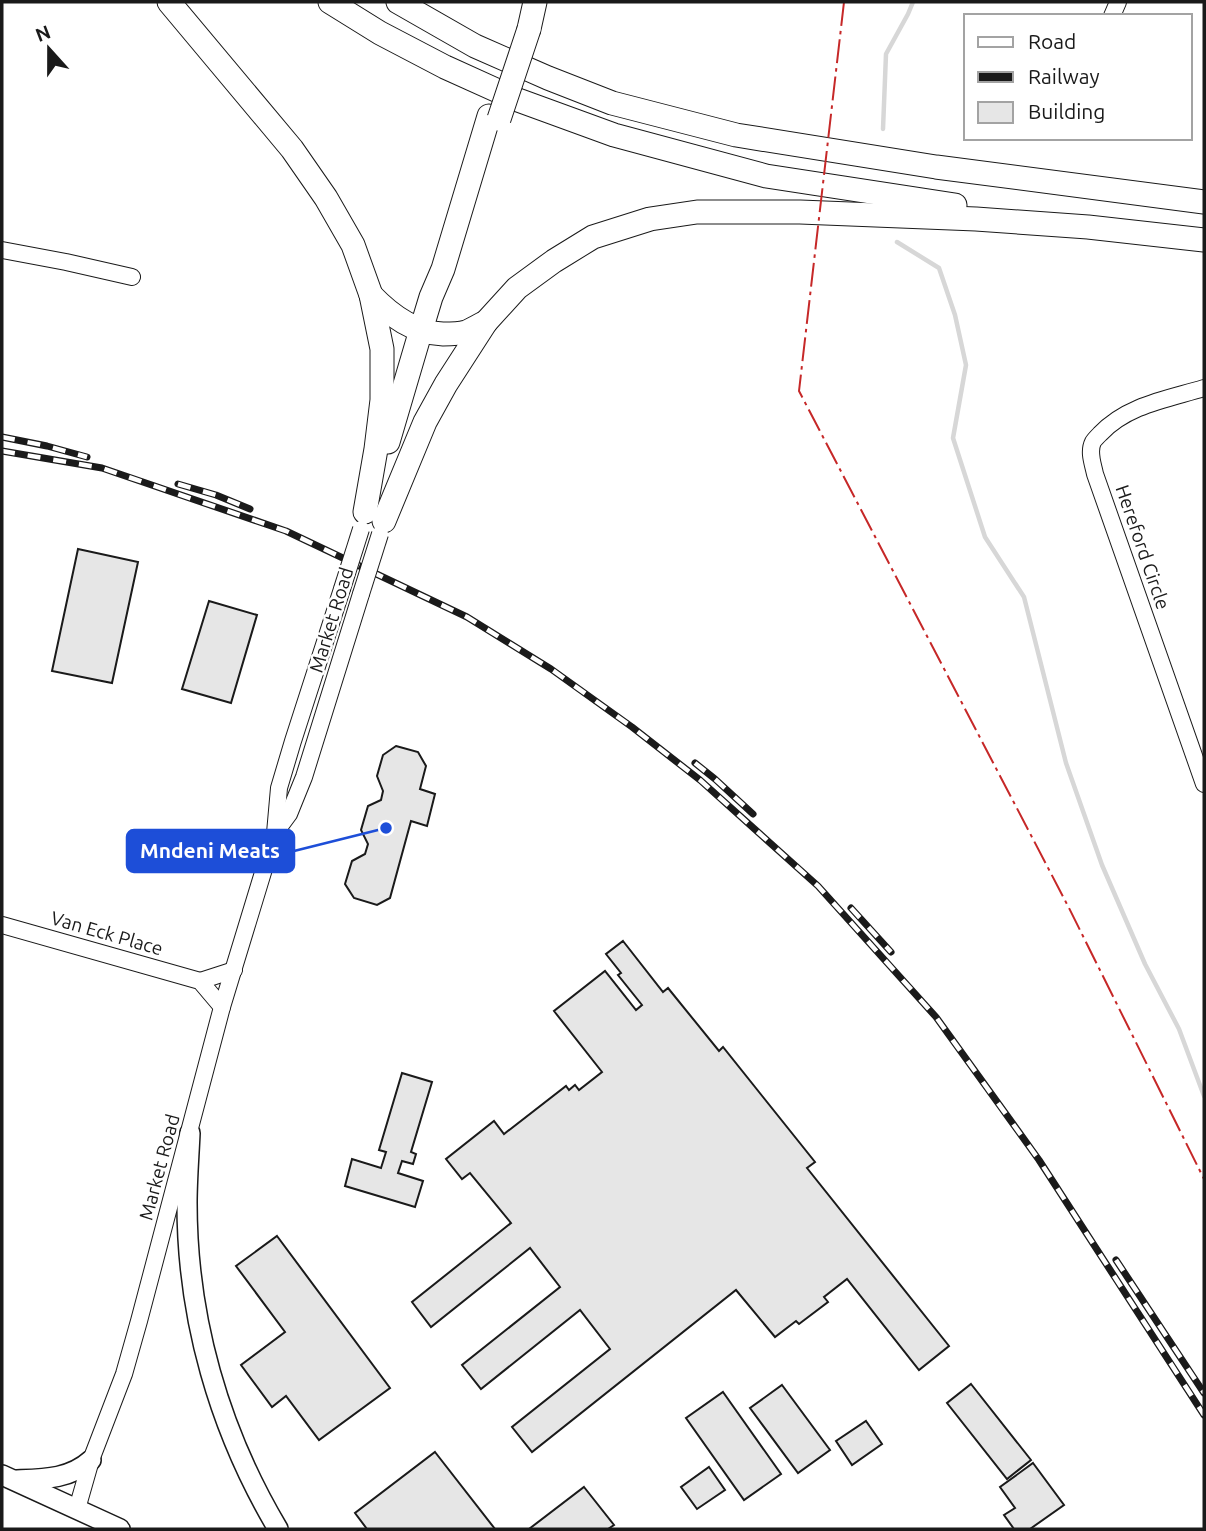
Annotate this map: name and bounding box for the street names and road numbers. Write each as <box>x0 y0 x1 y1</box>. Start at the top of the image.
street label: Hereford Circle <box>1111 482 1175 612</box>
street label: Market Road <box>305 565 357 675</box>
street label: Van Eck Place <box>48 907 166 959</box>
street label: Market Road <box>134 1112 184 1222</box>

